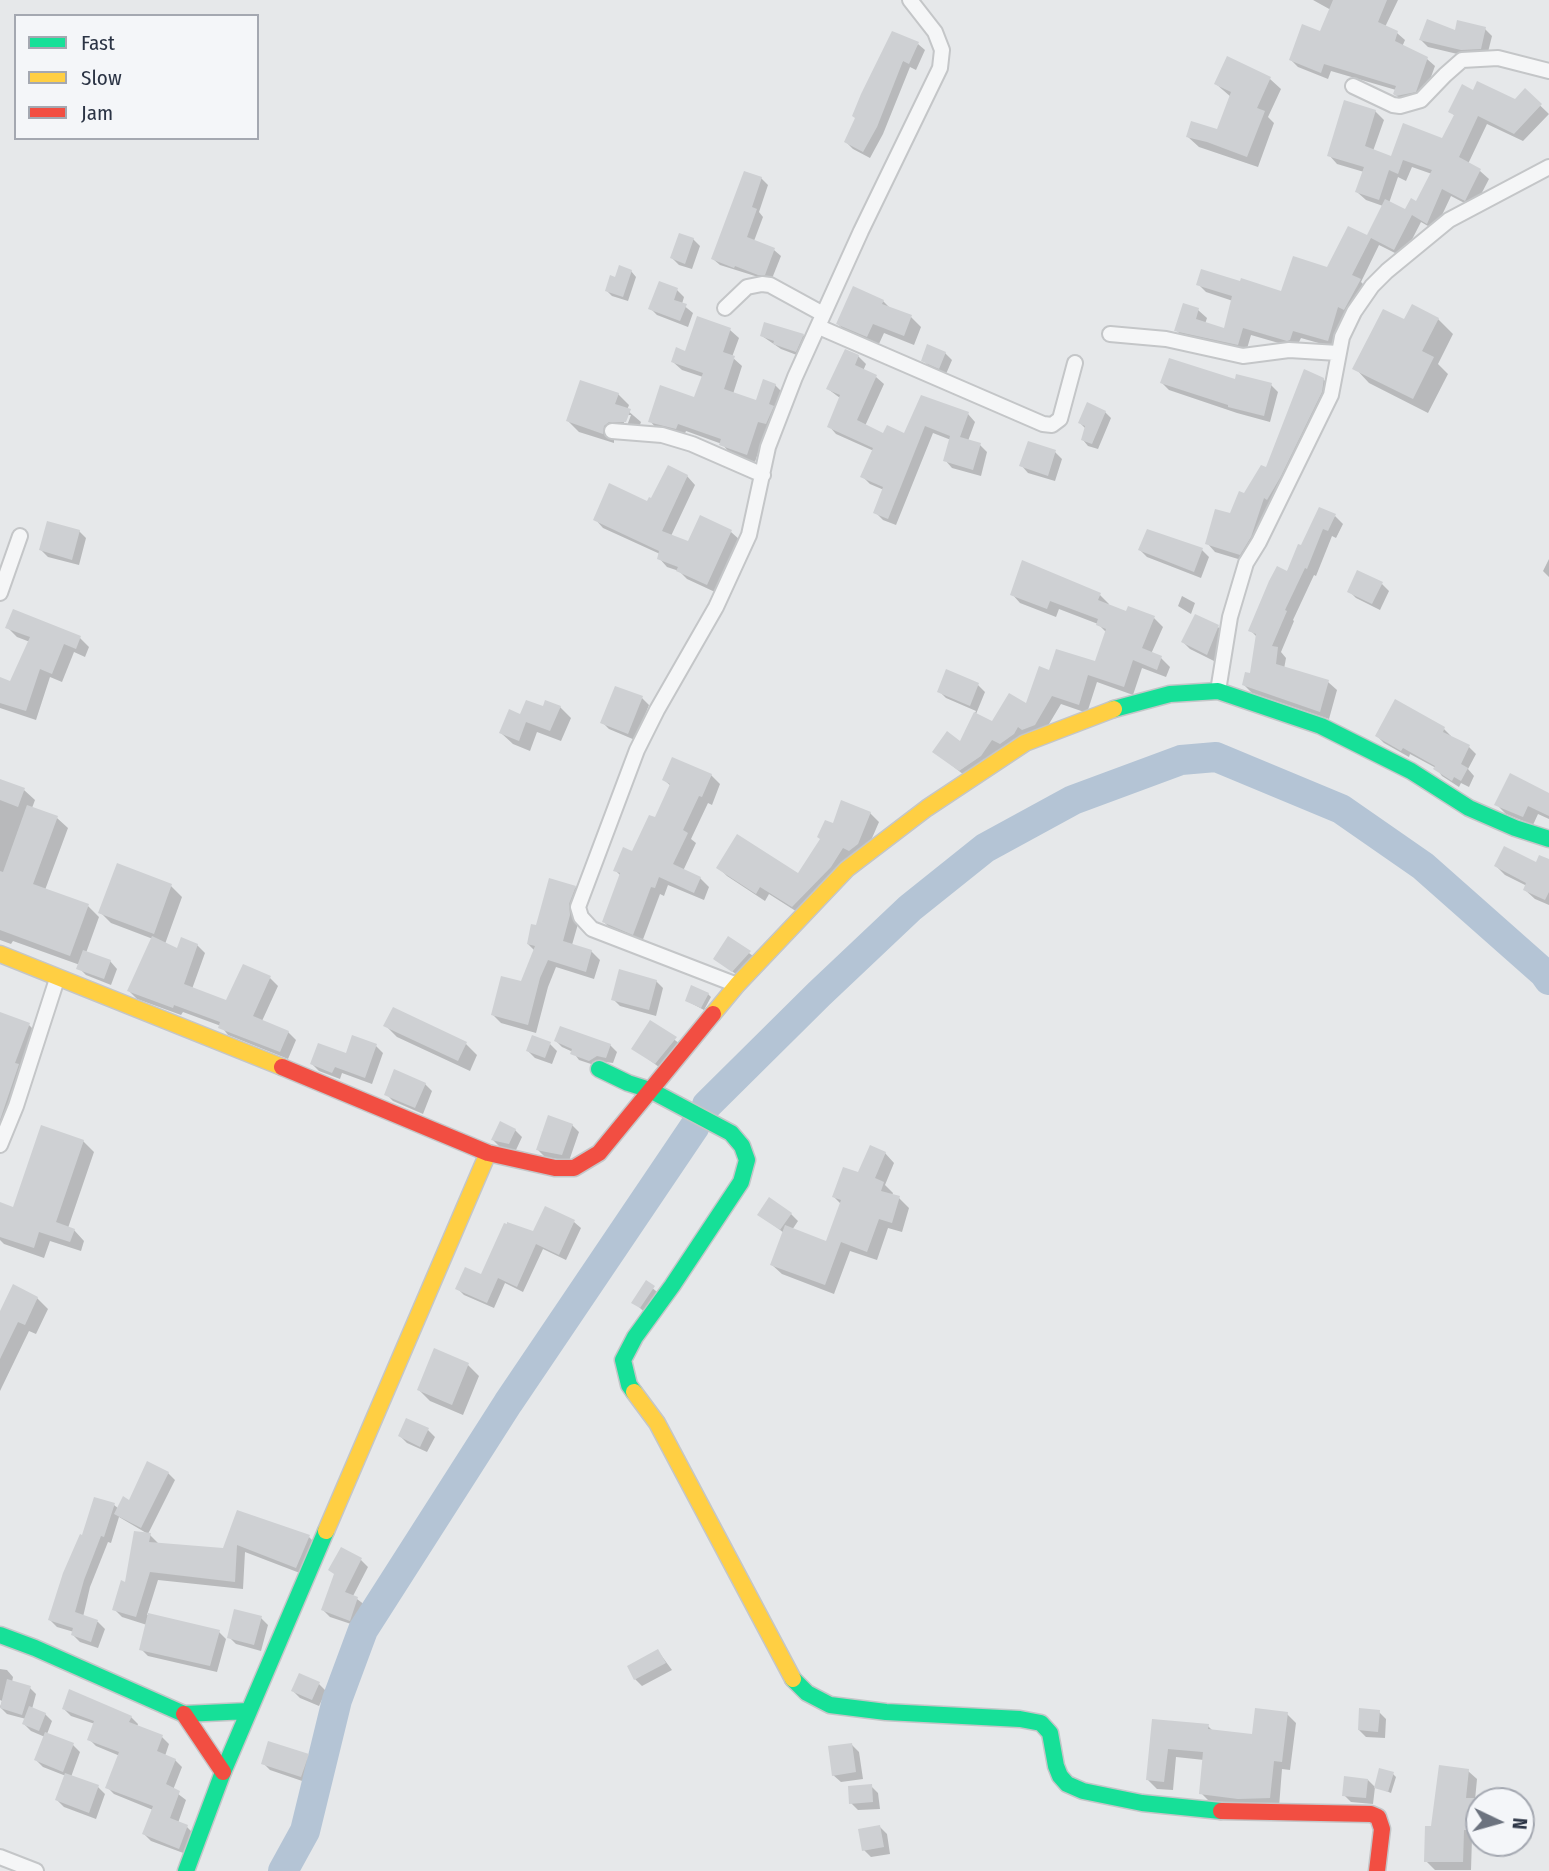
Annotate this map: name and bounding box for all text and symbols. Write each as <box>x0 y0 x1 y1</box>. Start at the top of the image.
legend <box>14 14 259 140</box>
text: Fast <box>81 30 115 56</box>
text: Slow <box>81 65 122 91</box>
text: Jam <box>81 100 113 126</box>
north arrow <box>1465 1787 1535 1857</box>
text: N <box>1507 1817 1531 1830</box>

